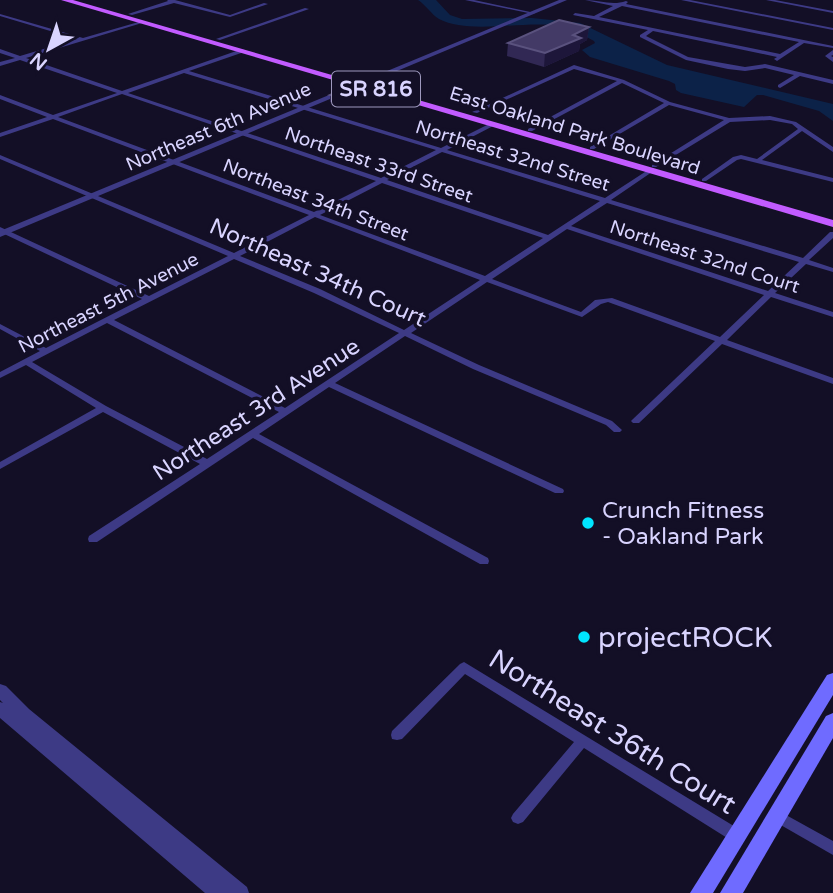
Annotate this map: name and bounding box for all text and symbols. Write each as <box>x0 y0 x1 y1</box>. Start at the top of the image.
north arrow <box>14 14 84 84</box>
text: N <box>26 48 52 75</box>
road number: SR 816 <box>332 72 420 106</box>
street label: Northeast 6th Avenue <box>122 78 314 176</box>
street label: East Oakland Park Boulevard <box>447 82 703 180</box>
street label: Northeast 32nd Street <box>413 116 613 196</box>
street label: Northeast 33rd Street <box>282 122 476 207</box>
street label: Northeast 34th Street <box>220 154 412 246</box>
street label: Northeast 34th Court <box>205 212 430 333</box>
street label: Northeast 32nd Court <box>607 216 802 298</box>
street label: Northeast 5th Avenue <box>15 248 202 358</box>
street label: Northeast 3rd Avenue <box>148 332 365 487</box>
place label: Crunch Fitness - Oakland Park <box>602 497 764 551</box>
marker: Crunch Fitness - Oakland Park <box>580 515 596 531</box>
place label: projectROCK <box>598 621 772 655</box>
marker: projectROCK <box>576 629 592 645</box>
street label: Northeast 36th Court <box>483 642 743 822</box>

